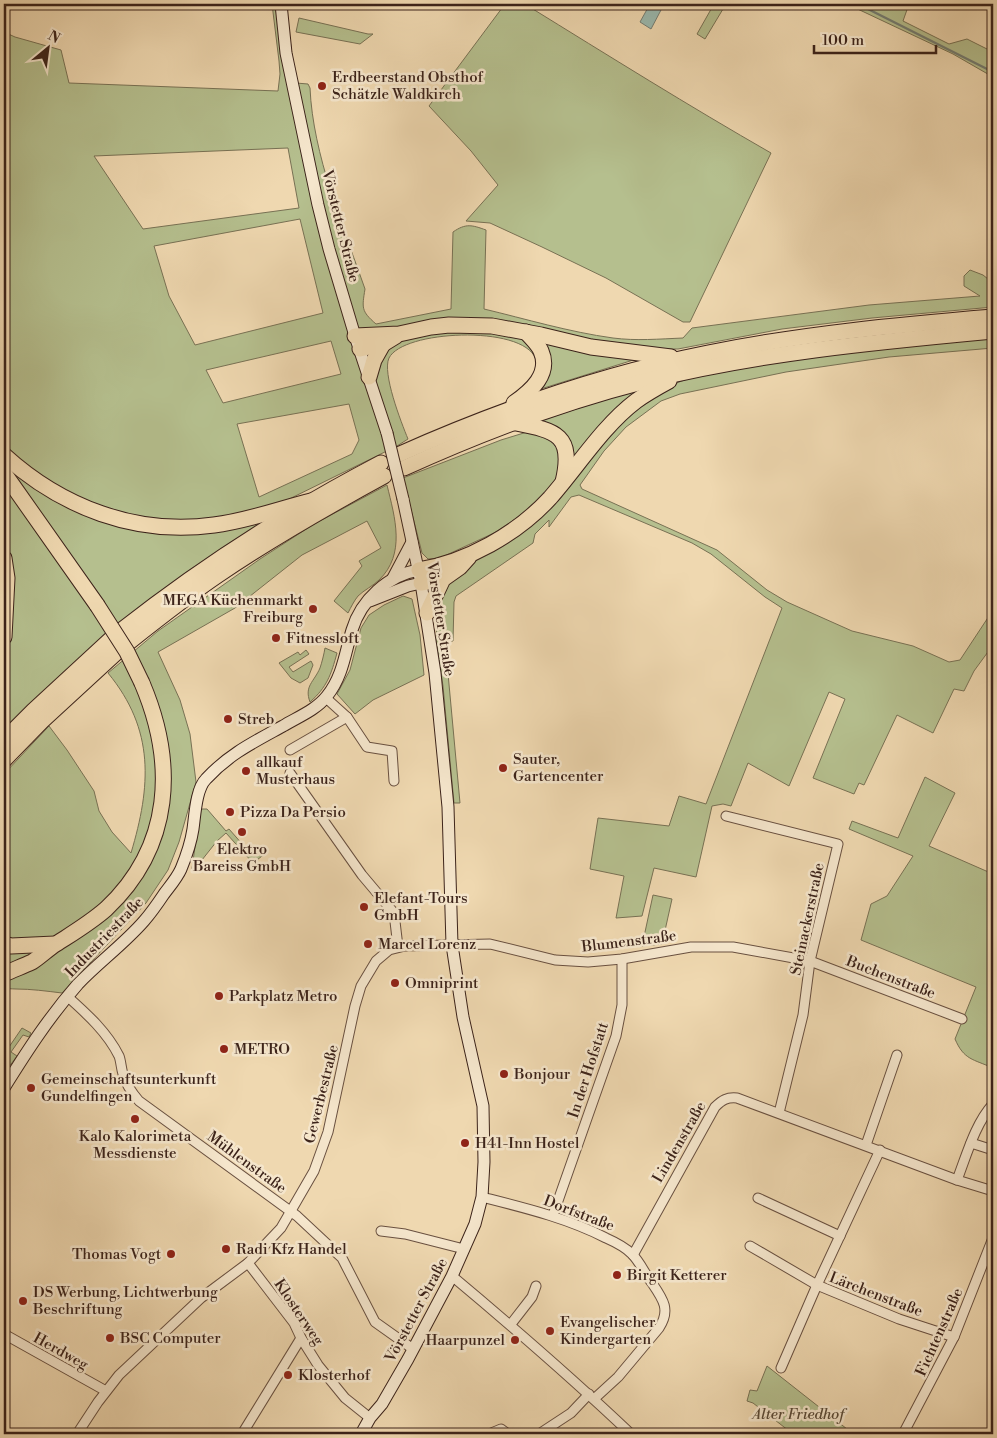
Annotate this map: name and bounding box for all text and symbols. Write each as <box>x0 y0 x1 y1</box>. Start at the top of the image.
north arrow <box>22 22 72 72</box>
scale bar <box>814 22 937 54</box>
text: N <box>45 27 63 48</box>
text: 100 m <box>822 31 864 50</box>
place label: Erdbeerstand Obsthof Schätzle Waldkirch <box>332 68 483 104</box>
marker: Erdbeerstand Obsthof Schätzle Waldkirch <box>316 80 328 92</box>
street label: Vörstetter Straße <box>317 167 364 284</box>
street label: Vörstetter Straße <box>422 560 459 678</box>
place label: MEGA Küchenmarkt Freiburg <box>163 591 304 627</box>
marker: MEGA Küchenmarkt Freiburg <box>307 603 319 615</box>
place label: Fitnessloft <box>286 629 360 648</box>
marker: Fitnessloft <box>270 632 282 644</box>
place label: Streb <box>238 710 274 729</box>
marker: Streb <box>222 713 234 725</box>
place label: Sauter, Gartencenter <box>513 750 604 786</box>
place label: allkauf Musterhaus <box>256 753 335 789</box>
marker: Sauter, Gartencenter <box>497 762 509 774</box>
marker: allkauf Musterhaus <box>240 765 252 777</box>
place label: Pizza Da Persio <box>240 803 346 822</box>
marker: Pizza Da Persio <box>224 806 236 818</box>
marker: Elektro Bareiss GmbH <box>236 826 248 838</box>
place label: Elektro Bareiss GmbH <box>192 840 291 876</box>
street label: Steinackerstraße <box>786 861 829 977</box>
place label: Elefant-Tours GmbH <box>374 889 468 925</box>
street label: Industriestraße <box>61 893 148 982</box>
marker: Elefant-Tours GmbH <box>358 901 370 913</box>
street label: Blumenstraße <box>580 926 677 957</box>
place label: Marcel Lorenz <box>378 935 476 954</box>
marker: Marcel Lorenz <box>362 938 374 950</box>
street label: Buchenstraße <box>843 951 938 1003</box>
place label: Omniprint <box>405 974 479 993</box>
marker: Omniprint <box>389 977 401 989</box>
place label: Parkplatz Metro <box>229 987 337 1006</box>
marker: Parkplatz Metro <box>213 990 225 1002</box>
street label: In der Hofstatt <box>564 1019 613 1120</box>
place label: METRO <box>234 1040 290 1059</box>
marker: METRO <box>218 1043 230 1055</box>
street label: Gewerbestraße <box>300 1043 343 1145</box>
place label: Bonjour <box>513 1065 571 1084</box>
marker: Bonjour <box>498 1068 510 1080</box>
place label: Gemeinschaftsunterkunft Gundelfingen <box>41 1070 217 1106</box>
marker: Gemeinschaftsunterkunft Gundelfingen <box>25 1082 37 1094</box>
street label: Lindenstraße <box>648 1098 710 1186</box>
marker: Kalo Kalorimeta Messdienste <box>129 1113 141 1125</box>
place label: Kalo Kalorimeta Messdienste <box>79 1127 192 1163</box>
street label: Mühlenstraße <box>203 1127 290 1198</box>
place label: H41-Inn Hostel <box>475 1134 580 1153</box>
marker: H41-Inn Hostel <box>459 1137 471 1149</box>
street label: Dorfstraße <box>541 1191 617 1236</box>
place label: Radi Kfz Handel <box>236 1240 347 1259</box>
marker: Radi Kfz Handel <box>220 1243 232 1255</box>
place label: Thomas Vogt <box>72 1245 162 1264</box>
marker: Thomas Vogt <box>165 1248 177 1260</box>
street label: Vörstetter Straße <box>381 1255 452 1366</box>
place label: Birgit Ketterer <box>626 1266 727 1285</box>
street label: Lärchenstraße <box>826 1268 925 1321</box>
marker: Birgit Ketterer <box>611 1269 623 1281</box>
street label: Klosterweg <box>269 1275 328 1349</box>
place label: DS Werbung, Lichtwerbung Beschriftung <box>32 1283 218 1319</box>
street label: Fichtenstraße <box>912 1285 967 1379</box>
marker: DS Werbung, Lichtwerbung Beschriftung <box>17 1295 29 1307</box>
place label: Evangelischer Kindergarten <box>560 1313 656 1349</box>
marker: Evangelischer Kindergarten <box>544 1325 556 1337</box>
street label: Herdweg <box>30 1329 92 1374</box>
place label: BSC Computer <box>119 1329 221 1348</box>
place label: Haarpunzel <box>426 1331 506 1350</box>
marker: BSC Computer <box>104 1332 116 1344</box>
marker: Haarpunzel <box>509 1334 521 1346</box>
place label: Klosterhof <box>298 1366 371 1385</box>
marker: Klosterhof <box>282 1369 294 1381</box>
park label: Alter Friedhof <box>750 1405 848 1424</box>

